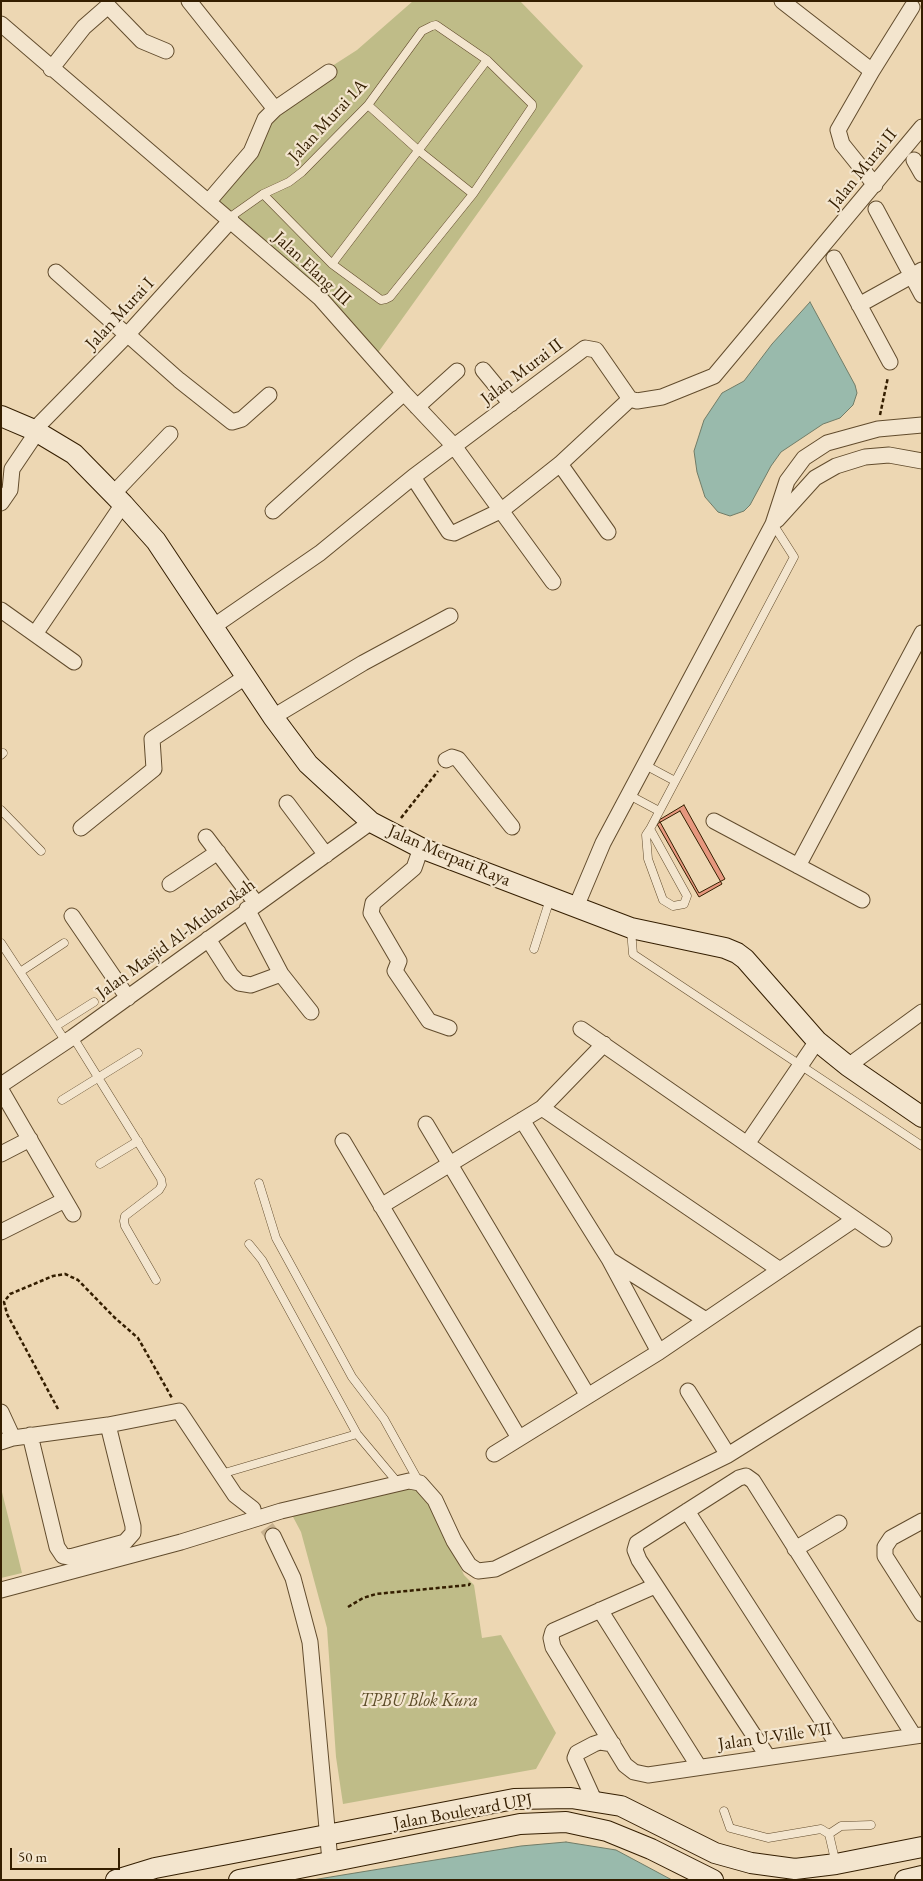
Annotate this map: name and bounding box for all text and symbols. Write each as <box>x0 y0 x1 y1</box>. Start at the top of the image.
street label: Jalan Murai 1A <box>284 75 372 167</box>
street label: Jalan Murai II <box>824 124 902 214</box>
street label: Jalan Elang III <box>268 227 356 311</box>
street label: Jalan Murai I <box>81 273 159 355</box>
street label: Jalan Murai II <box>477 334 567 410</box>
street label: Jalan Merpati Raya <box>384 820 514 892</box>
street label: Jalan Masjid Al-Mubarokah <box>92 874 260 1004</box>
park label: TPBU Blok Kura <box>360 1690 478 1712</box>
street label: Jalan U-Ville VII <box>717 1718 833 1756</box>
street label: Jalan Boulevard UPJ <box>392 1789 534 1835</box>
scale bar <box>12 1838 122 1870</box>
text: 50 m <box>18 1847 47 1866</box>

